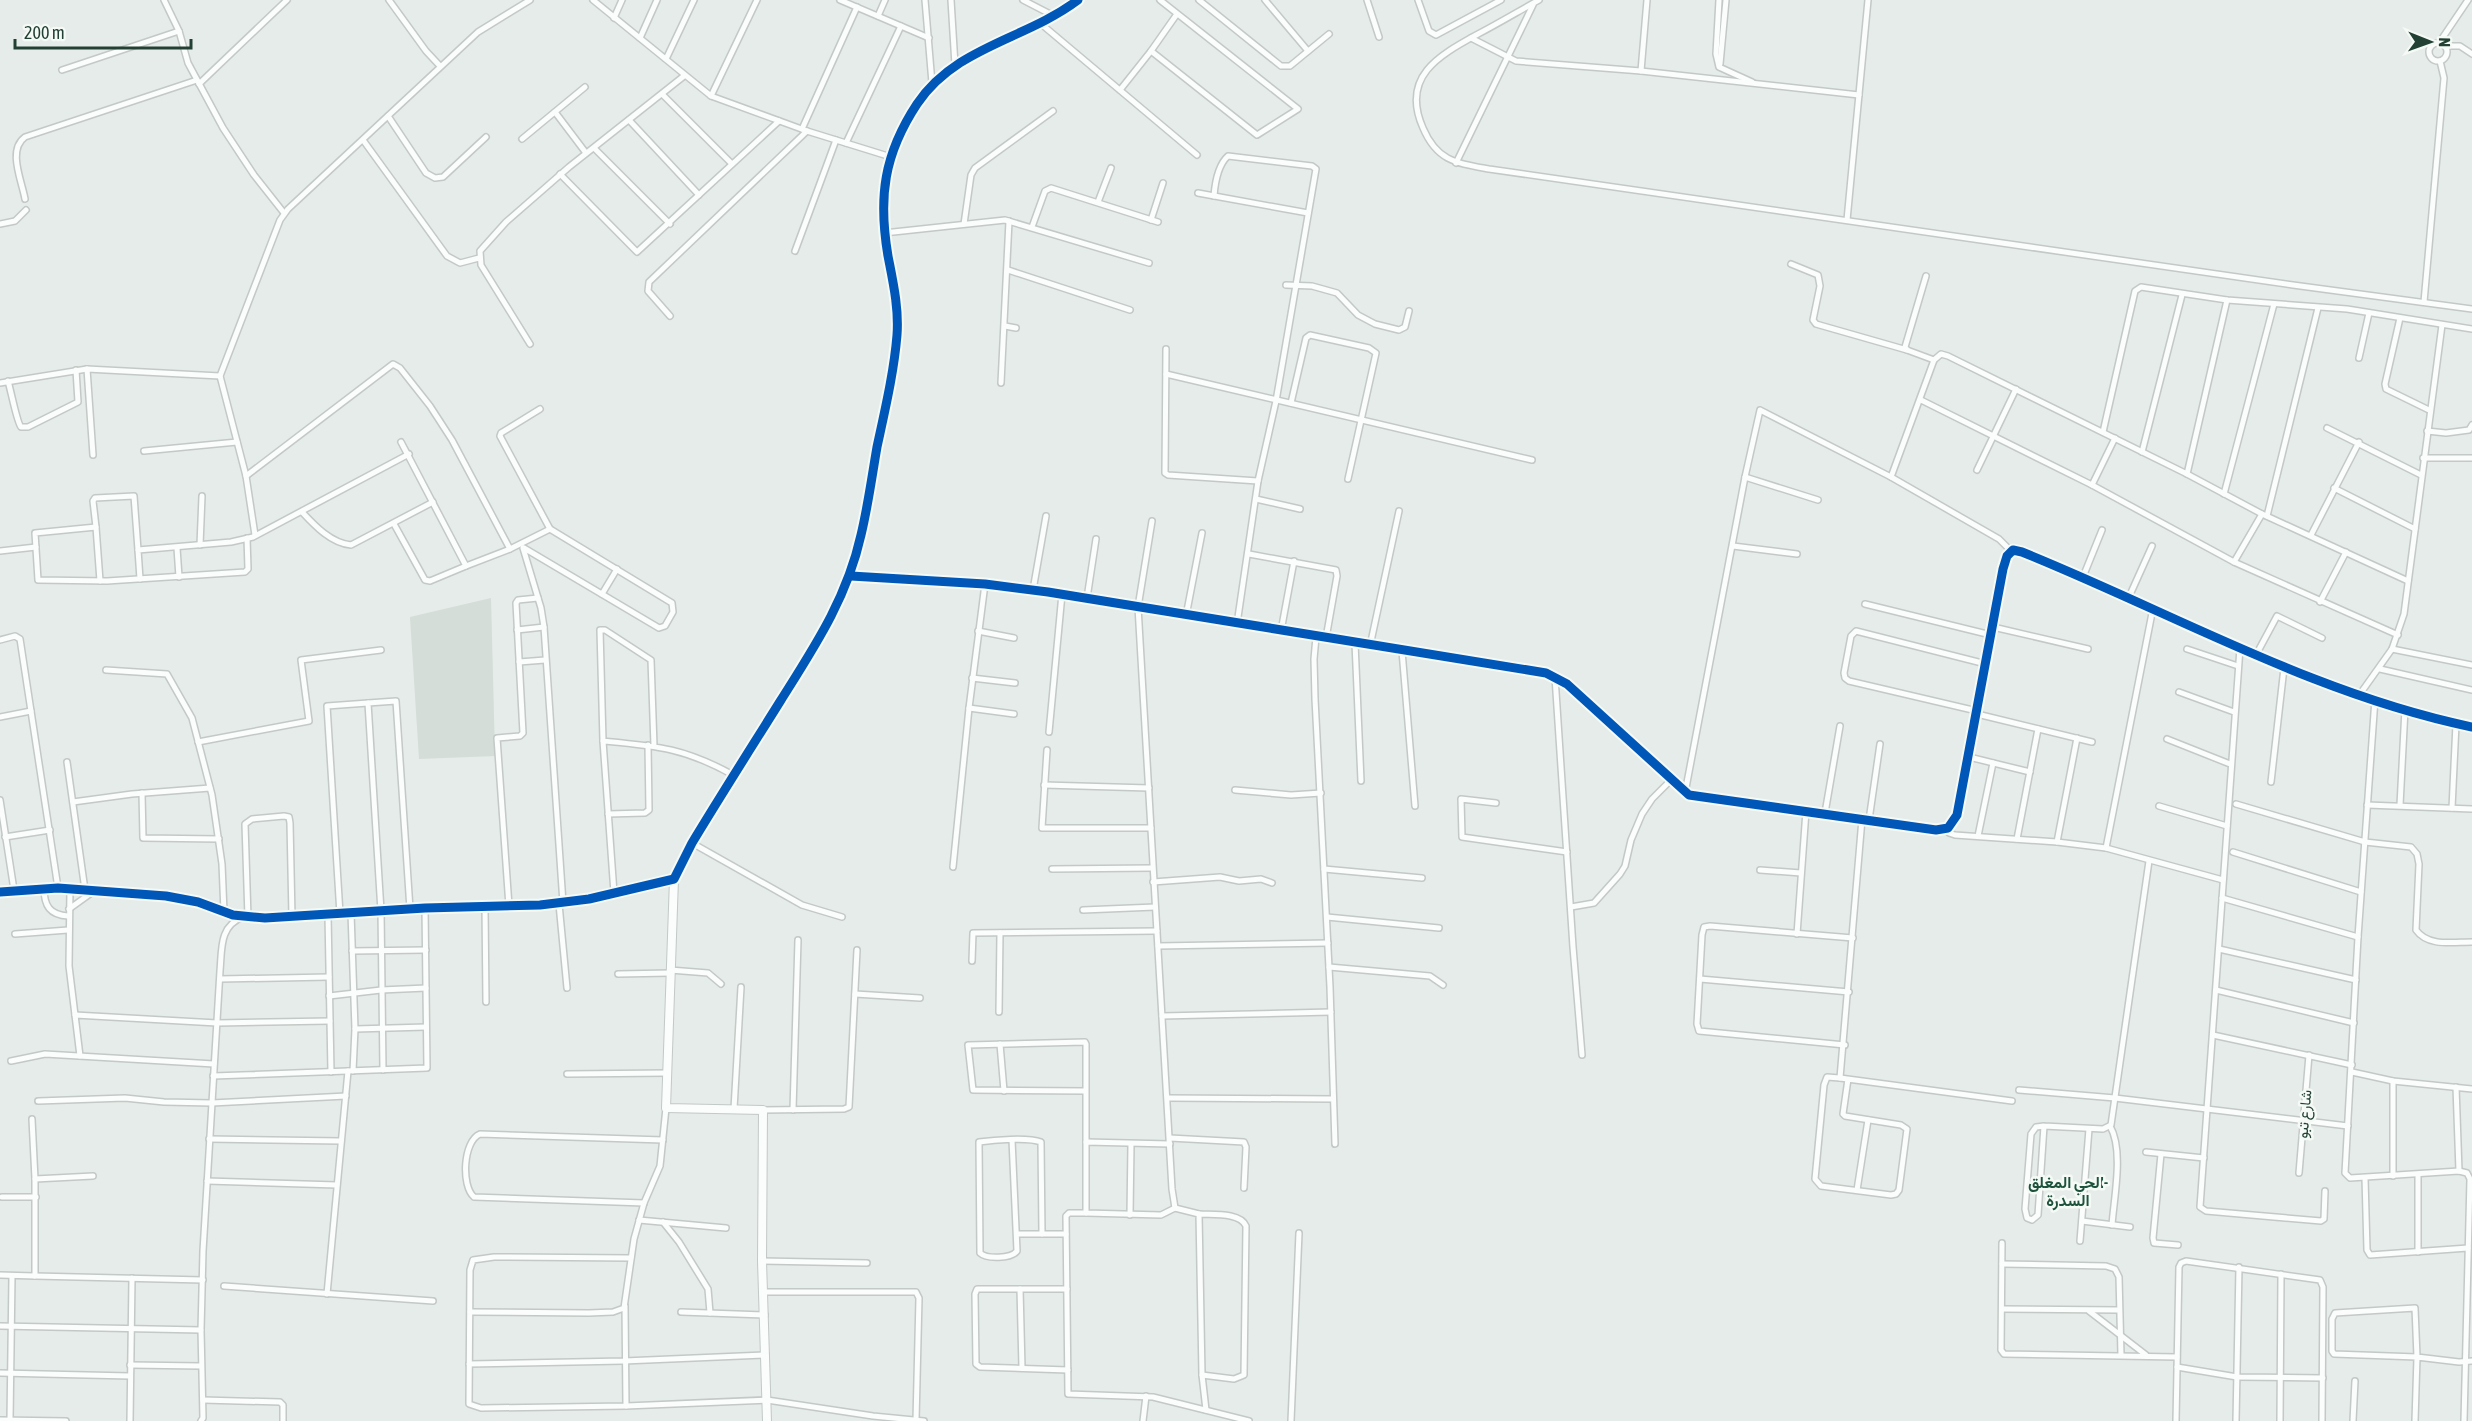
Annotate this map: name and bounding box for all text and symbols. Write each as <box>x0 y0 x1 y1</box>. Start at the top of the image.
scale bar <box>15 12 190 50</box>
north arrow <box>2400 12 2460 72</box>
text: 200 m <box>24 22 65 43</box>
text: N <box>2436 37 2454 47</box>
street label: شارع تبو <box>2293 1089 2318 1139</box>
district label: الحي المغلق- السدرة <box>2028 1173 2108 1211</box>

